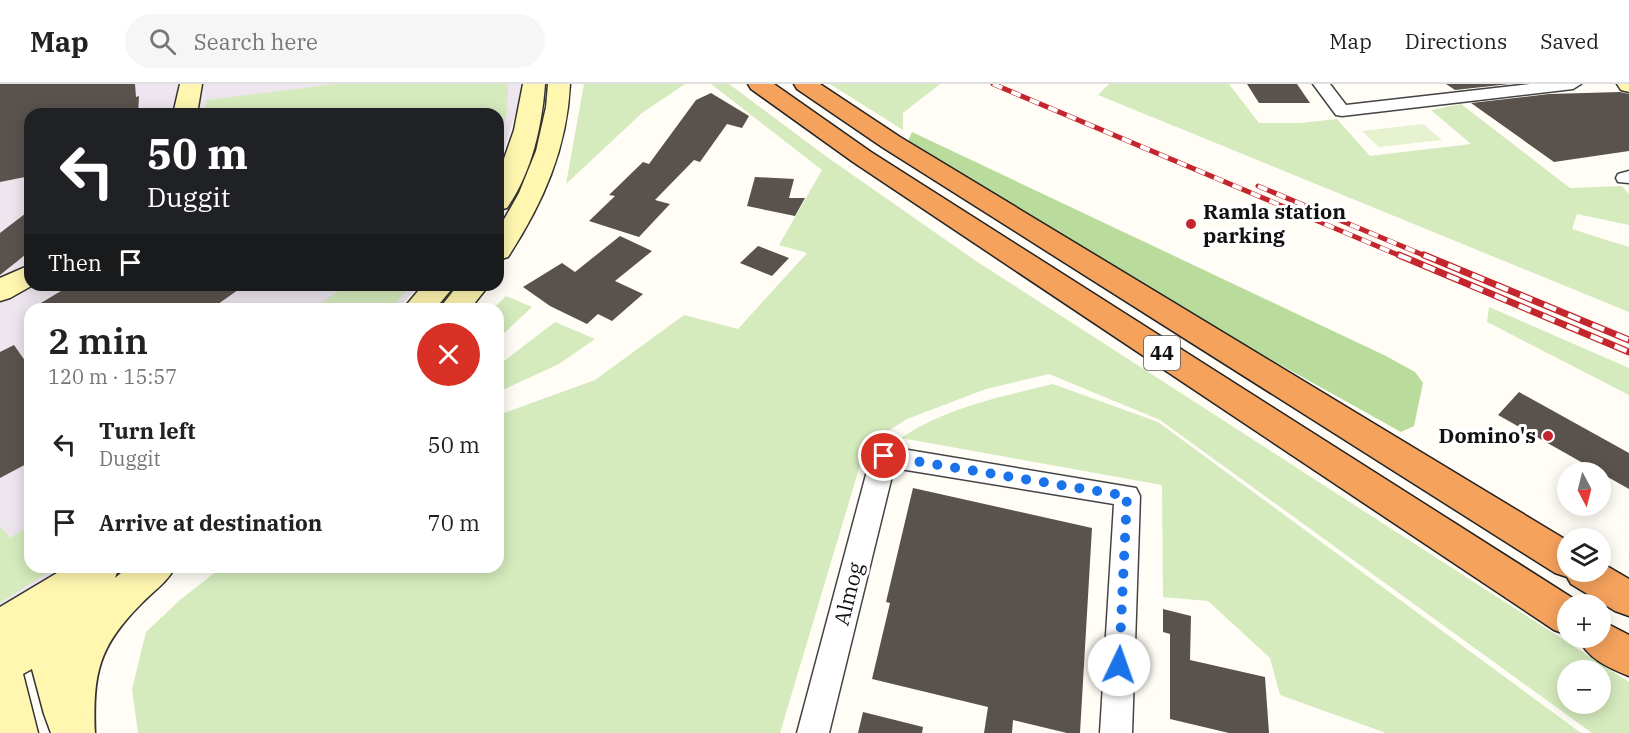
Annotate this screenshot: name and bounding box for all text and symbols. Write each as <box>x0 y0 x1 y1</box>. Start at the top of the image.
search box <box>125 14 545 68</box>
text: Map <box>30 23 89 60</box>
icon: search <box>146 25 179 58</box>
text: Search here <box>194 27 318 56</box>
text: Map <box>1329 27 1372 55</box>
text: Directions <box>1405 27 1507 55</box>
text: Saved <box>1540 27 1599 55</box>
text: 50 m <box>147 126 248 181</box>
icon: left <box>48 132 126 210</box>
text: Duggit <box>147 179 230 214</box>
place label: Ramla station parking <box>1203 197 1346 249</box>
marker: Ramla station parking <box>1184 217 1198 231</box>
icon: arrive <box>114 246 147 279</box>
text: Then <box>48 248 102 277</box>
text: 2 min <box>48 317 148 364</box>
button: close <box>417 323 480 386</box>
road number: 44 <box>1144 336 1180 370</box>
text: 120 m · 15:57 <box>48 363 177 390</box>
text: Turn left <box>99 416 195 445</box>
place label: Domino's <box>1439 421 1536 449</box>
icon: left <box>48 428 81 461</box>
marker: Domino's <box>1541 429 1555 443</box>
text: 50 m <box>428 430 480 459</box>
pin <box>858 430 909 481</box>
icon: arrive <box>867 439 900 472</box>
text: Duggit <box>99 445 161 472</box>
north arrow <box>1557 462 1611 516</box>
map controls <box>1557 462 1611 714</box>
icon: arrive <box>48 506 81 539</box>
text: Arrive at destination <box>99 508 322 537</box>
text: 70 m <box>428 508 480 537</box>
button: layers <box>1557 528 1611 582</box>
street label: Almog <box>827 559 869 628</box>
button: + <box>1557 594 1611 648</box>
position arrow <box>1087 633 1151 697</box>
button: − <box>1557 660 1611 714</box>

